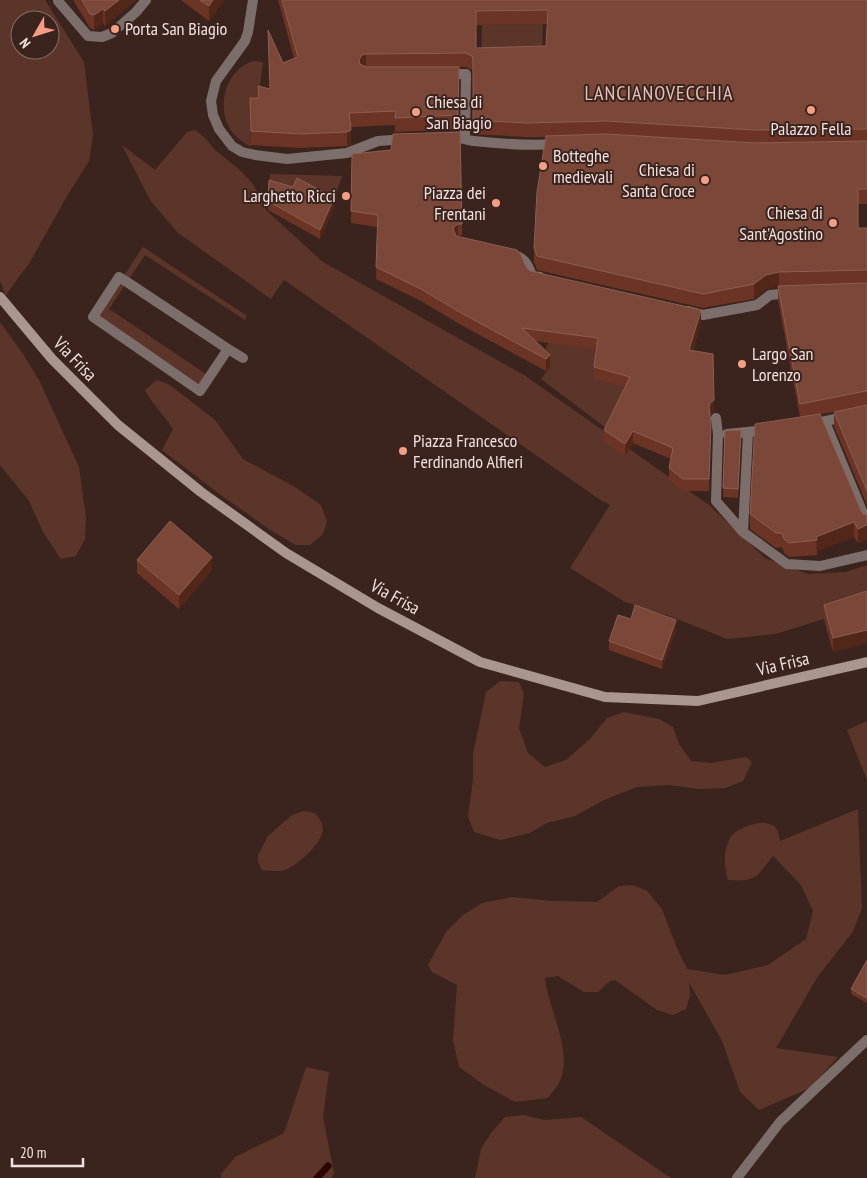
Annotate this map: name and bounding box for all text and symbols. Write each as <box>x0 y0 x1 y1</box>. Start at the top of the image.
north arrow <box>10 10 60 60</box>
place label: Porta San Biagio <box>125 17 228 40</box>
marker: Porta San Biagio <box>109 23 121 35</box>
text: N <box>16 35 34 52</box>
district label: LANCIANOVECCHIA <box>585 80 733 106</box>
place label: Chiesa di San Biagio <box>426 90 492 134</box>
marker: Palazzo Fella <box>805 104 817 116</box>
marker: Chiesa di San Biagio <box>410 106 422 118</box>
place label: Palazzo Fella <box>770 117 852 140</box>
place label: Botteghe medievali <box>553 144 613 188</box>
place label: Chiesa di Santa Croce <box>622 158 695 202</box>
marker: Botteghe medievali <box>537 160 549 172</box>
marker: Chiesa di Santa Croce <box>699 174 711 186</box>
place label: Piazza dei Frentani <box>424 181 486 225</box>
place label: Larghetto Ricci <box>243 184 336 207</box>
marker: Larghetto Ricci <box>340 190 352 202</box>
marker: Piazza dei Frentani <box>490 197 502 209</box>
place label: Chiesa di Sant'Agostino <box>739 201 823 245</box>
marker: Chiesa di Sant'Agostino <box>827 217 839 229</box>
street label: Via Frisa <box>48 331 102 386</box>
place label: Largo San Lorenzo <box>752 342 814 386</box>
marker: Largo San Lorenzo <box>736 358 748 370</box>
place label: Piazza Francesco Ferdinando Alfieri <box>413 429 523 473</box>
marker: Piazza Francesco Ferdinando Alfieri <box>397 445 409 457</box>
street label: Via Frisa <box>366 573 424 619</box>
street label: Via Frisa <box>754 646 811 681</box>
scale bar <box>12 1136 84 1168</box>
text: 20 m <box>20 1143 46 1162</box>

